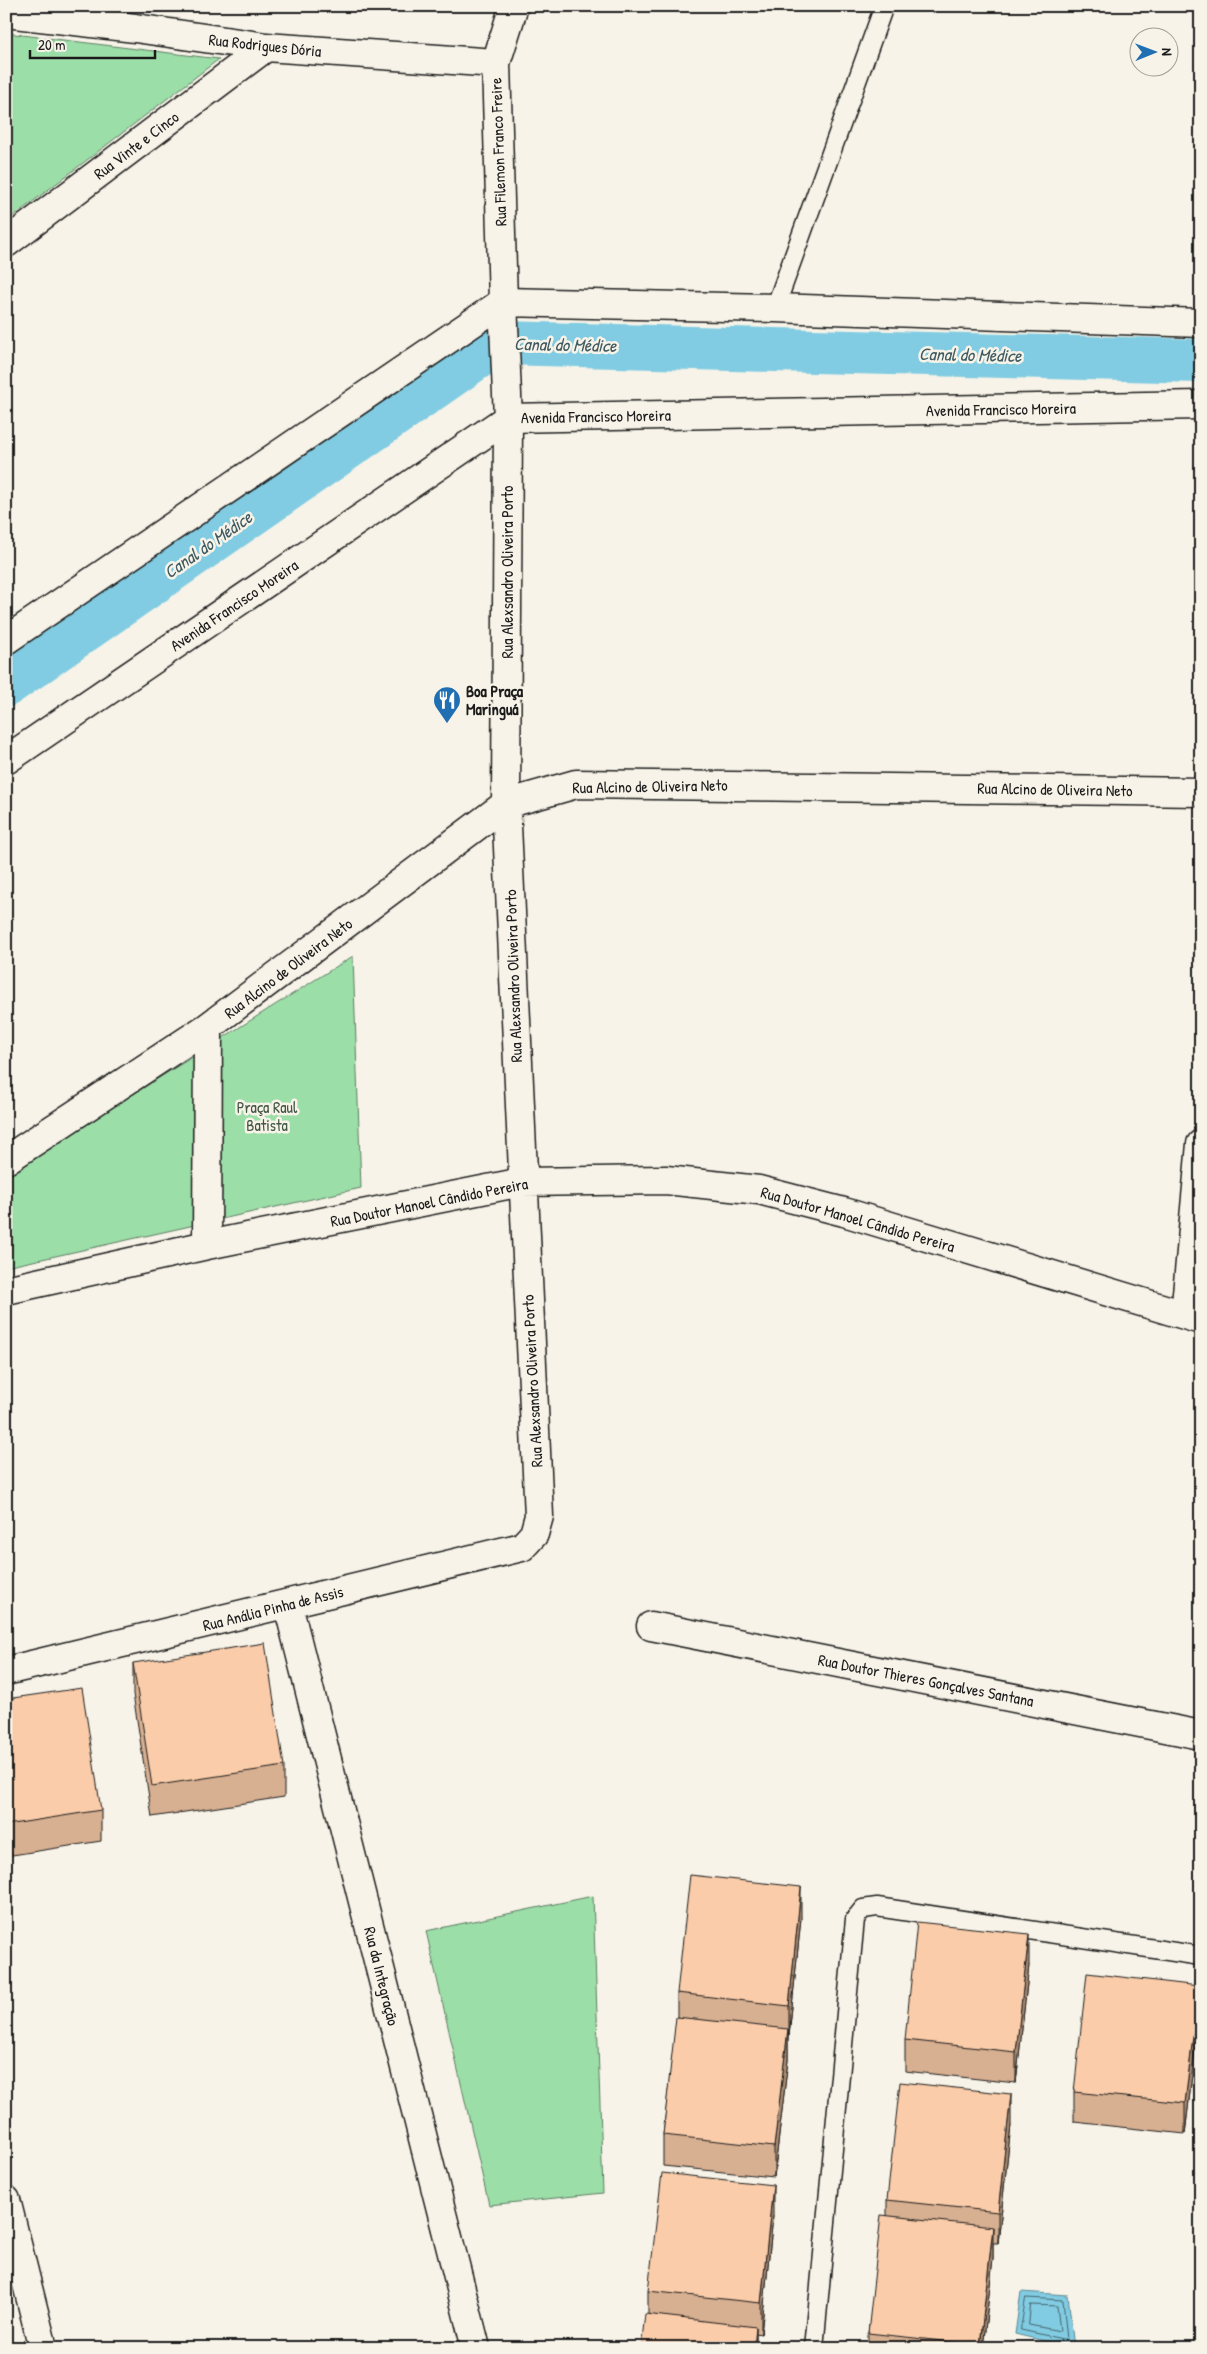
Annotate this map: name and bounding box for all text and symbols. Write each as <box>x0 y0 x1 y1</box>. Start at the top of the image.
scale bar <box>30 28 155 60</box>
street label: Rua Rodrigues Dória <box>208 28 322 62</box>
north arrow <box>1130 28 1180 78</box>
text: 20 m <box>38 34 65 55</box>
text: N <box>1158 48 1177 56</box>
street label: Rua Filemon Franco Freire <box>484 77 512 227</box>
street label: Rua Vinte e Cinco <box>89 105 183 184</box>
water label: Canal do Médice <box>514 331 617 358</box>
water label: Canal do Médice <box>919 341 1022 368</box>
street label: Avenida Francisco Moreira <box>926 397 1076 421</box>
street label: Avenida Francisco Moreira <box>521 404 671 428</box>
street label: Rua Alexsandro Oliveira Porto <box>496 485 518 658</box>
water label: Canal do Médice <box>159 504 258 584</box>
street label: Avenida Francisco Moreira <box>166 554 302 656</box>
place label: Boa Praça Maringuá <box>466 680 524 721</box>
restaurant icon: Boa Praça Maringuá <box>432 685 462 724</box>
street label: Rua Alcino de Oliveira Neto <box>572 774 728 798</box>
street label: Rua Alcino de Oliveira Neto <box>977 777 1133 801</box>
street label: Rua Alexsandro Oliveira Porto <box>499 889 527 1063</box>
street label: Rua Alcino de Oliveira Neto <box>219 912 357 1023</box>
park label: Praça Raul Batista <box>237 1096 298 1136</box>
street label: Rua Doutor Manoel Cândido Pereira <box>328 1172 530 1232</box>
street label: Rua Doutor Manoel Cândido Pereira <box>758 1181 958 1257</box>
street label: Rua Alexsandro Oliveira Porto <box>516 1294 548 1468</box>
street label: Rua Anália Pinha de Assis <box>200 1580 346 1636</box>
street label: Rua Doutor Thieres Gonçalves Santana <box>816 1648 1036 1712</box>
street label: Rua da Integração <box>359 1924 405 2028</box>

